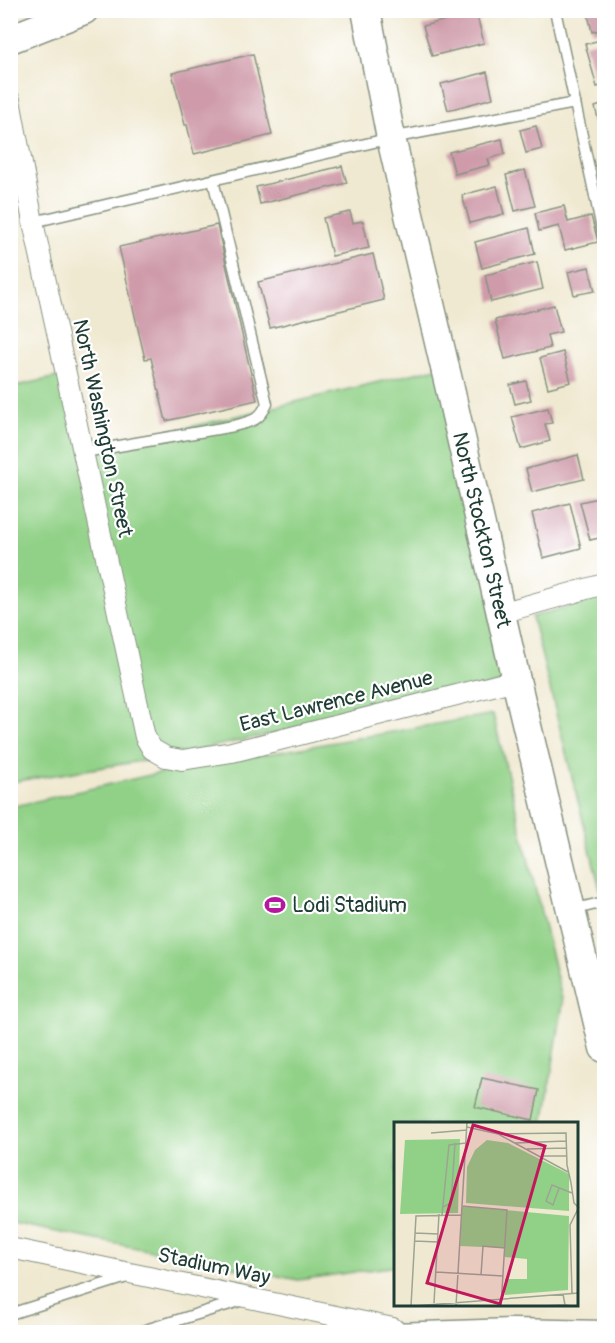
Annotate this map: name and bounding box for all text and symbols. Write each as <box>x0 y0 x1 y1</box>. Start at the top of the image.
street label: North Washington Street <box>66 317 139 540</box>
street label: North Stockton Street <box>446 430 517 631</box>
street label: East Lawrence Avenue <box>237 664 436 739</box>
place label: Lodi Stadium <box>292 892 407 919</box>
sports icon: Lodi Stadium <box>263 893 287 917</box>
inset map <box>394 1122 579 1307</box>
street label: Stadium Way <box>155 1241 273 1292</box>

